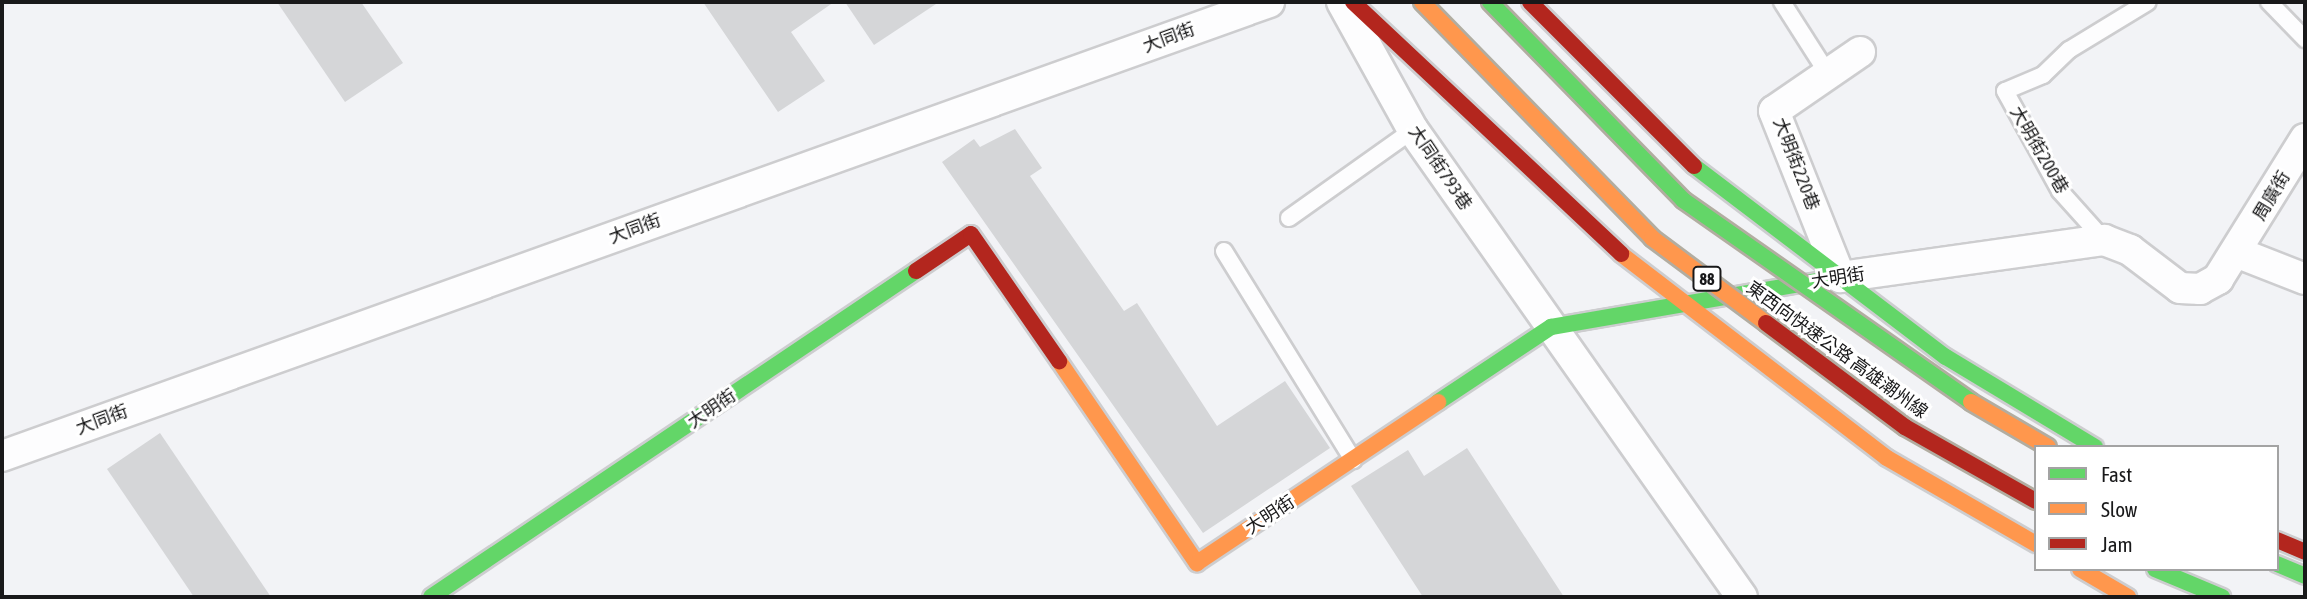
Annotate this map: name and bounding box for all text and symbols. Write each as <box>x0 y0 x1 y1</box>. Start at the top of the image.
street label: 大同街 <box>1140 19 1198 57</box>
street label: 大明街200巷 <box>2005 102 2073 198</box>
street label: 大明街220巷 <box>1768 115 1824 213</box>
street label: 大同街793巷 <box>1404 122 1476 214</box>
street label: 周廣街 <box>2249 167 2295 225</box>
street label: 大同街 <box>606 210 664 248</box>
street label: 大明街 <box>1810 263 1866 293</box>
road number: 88 <box>1691 266 1723 292</box>
street label: 東西向快速公路 高雄潮州線 <box>1742 277 1932 423</box>
street label: 大明街 <box>684 385 740 433</box>
street label: 大同街 <box>73 401 131 439</box>
legend <box>2034 445 2279 571</box>
text: Fast <box>2101 462 2132 486</box>
street label: 大明街 <box>1241 491 1299 539</box>
text: Slow <box>2101 497 2137 521</box>
text: Jam <box>2101 532 2133 556</box>

